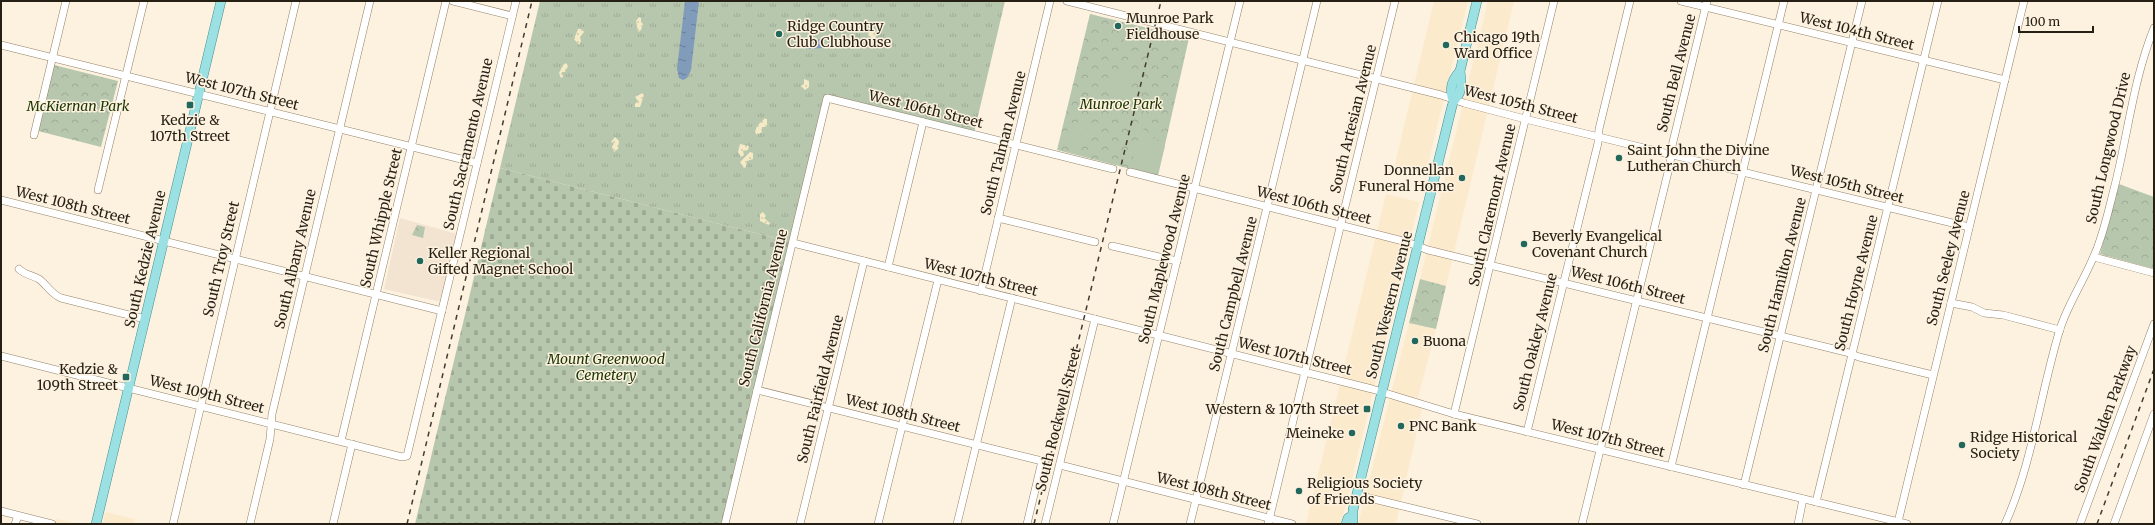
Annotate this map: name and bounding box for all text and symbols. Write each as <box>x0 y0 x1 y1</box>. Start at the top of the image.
street label: West 104th Street <box>1797 8 1917 54</box>
scale bar <box>2019 8 2093 34</box>
place label: Munroe Park Fieldhouse <box>1126 9 1214 43</box>
street label: South Bell Avenue <box>1653 12 1699 134</box>
text: 100 m <box>2025 14 2060 29</box>
place label: Ridge Country Club Clubhouse <box>787 17 891 51</box>
marker: Munroe Park Fieldhouse <box>1113 21 1123 31</box>
place label: Chicago 19th Ward Office <box>1453 28 1540 62</box>
marker: Ridge Country Club Clubhouse <box>774 29 784 39</box>
marker: Chicago 19th Ward Office <box>1441 40 1451 50</box>
street label: South Artesian Avenue <box>1326 43 1380 195</box>
street label: South Sacramento Avenue <box>439 56 497 232</box>
street label: West 107th Street <box>182 68 301 114</box>
street label: South Talman Avenue <box>976 69 1030 217</box>
street label: South Longwood Drive <box>2082 70 2134 226</box>
street label: West 105th Street <box>1461 81 1580 127</box>
street label: West 106th Street <box>866 86 986 132</box>
park label: Munroe Park <box>1079 95 1163 113</box>
park label: McKiernan Park <box>26 97 130 115</box>
marker: Kedzie & 107th Street <box>185 100 195 110</box>
place label: Kedzie & 107th Street <box>150 111 231 145</box>
street label: South Claremont Avenue <box>1465 122 1519 288</box>
place label: Saint John the Divine Lutheran Church <box>1627 141 1769 175</box>
street label: South Whipple Street <box>356 146 406 290</box>
marker: Saint John the Divine Lutheran Church <box>1614 153 1624 163</box>
place label: Donnellan Funeral Home <box>1359 161 1454 195</box>
street label: West 105th Street <box>1787 161 1906 207</box>
street label: South Maplewood Avenue <box>1134 172 1194 346</box>
marker: Donnellan Funeral Home <box>1457 173 1467 183</box>
street label: West 108th Street <box>13 182 133 228</box>
street label: West 106th Street <box>1254 182 1374 228</box>
street label: South Albany Avenue <box>270 187 320 331</box>
street label: South Kedzie Avenue <box>120 188 170 330</box>
street label: South Seeley Avenue <box>1922 188 1974 328</box>
street label: South Hamilton Avenue <box>1754 195 1810 355</box>
street label: South Troy Street <box>199 199 243 319</box>
street label: South Hoyne Avenue <box>1830 213 1882 353</box>
street label: South Campbell Avenue <box>1205 214 1261 374</box>
street label: South California Avenue <box>735 227 791 389</box>
place label: Beverly Evangelical Covenant Church <box>1532 227 1663 261</box>
street label: South Western Avenue <box>1362 229 1416 381</box>
marker: Beverly Evangelical Covenant Church <box>1519 239 1529 249</box>
place label: Keller Regional Gifted Magnet School <box>428 244 574 278</box>
street label: West 107th Street <box>921 254 1040 300</box>
marker: Keller Regional Gifted Magnet School <box>415 256 425 266</box>
street label: West 106th Street <box>1568 262 1688 308</box>
street label: South Oakley Avenue <box>1509 271 1561 413</box>
street label: South Fairfield Avenue <box>793 313 847 465</box>
place label: Buona <box>1423 332 1467 350</box>
street label: West 107th Street <box>1235 333 1354 379</box>
marker: Buona <box>1410 336 1420 346</box>
street label: South Walden Parkway <box>2070 342 2140 495</box>
street label: South Rockwell Street <box>1031 344 1085 493</box>
park label: Mount Greenwood Cemetery <box>546 350 665 384</box>
place label: Kedzie & 109th Street <box>37 360 119 394</box>
street label: West 109th Street <box>147 371 267 417</box>
marker: Kedzie & 109th Street <box>121 372 131 382</box>
street label: West 108th Street <box>843 390 963 436</box>
place label: Western & 107th Street <box>1205 400 1360 418</box>
marker: Western & 107th Street <box>1362 404 1372 414</box>
street label: West 107th Street <box>1548 415 1667 461</box>
place label: PNC Bank <box>1409 417 1477 435</box>
marker: PNC Bank <box>1396 421 1406 431</box>
place label: Meineke <box>1286 424 1344 442</box>
marker: Meineke <box>1347 428 1357 438</box>
place label: Ridge Historical Society <box>1970 428 2078 462</box>
marker: Ridge Historical Society <box>1957 440 1967 450</box>
street label: West 108th Street <box>1154 468 1274 514</box>
place label: Religious Society of Friends <box>1307 474 1423 508</box>
marker: Religious Society of Friends <box>1294 486 1304 496</box>

